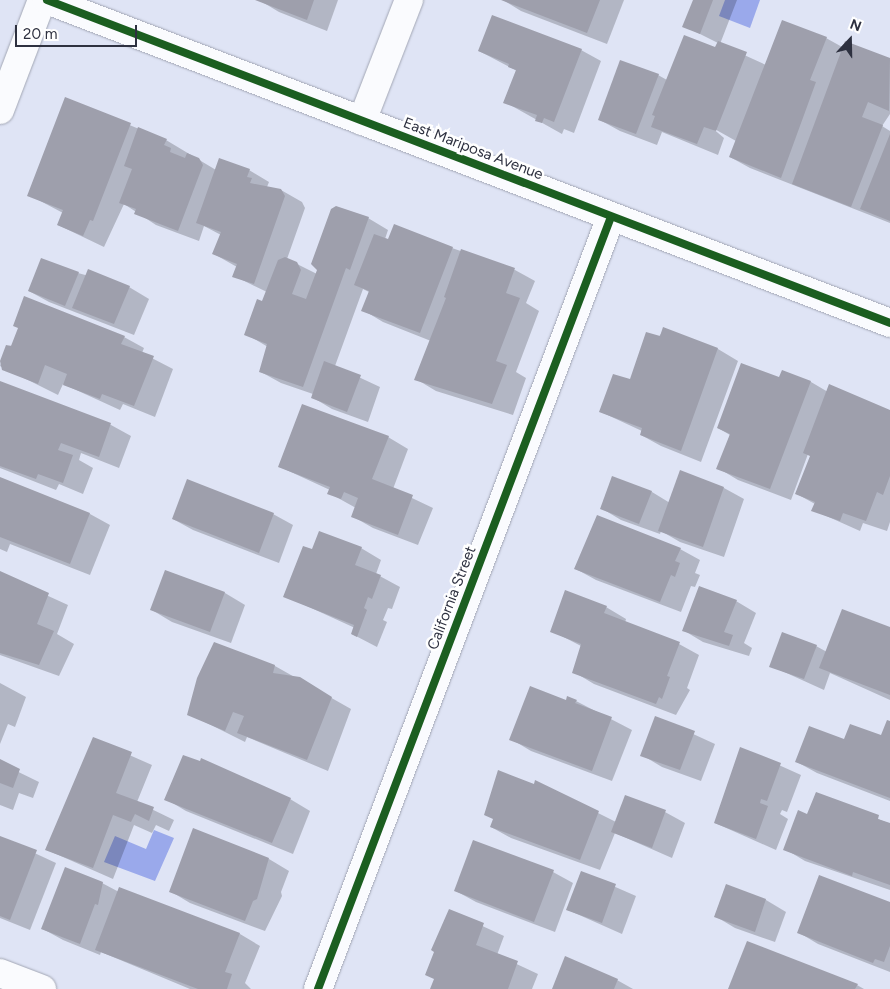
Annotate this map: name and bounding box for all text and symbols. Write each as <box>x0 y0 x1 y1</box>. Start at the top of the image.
scale bar <box>18 15 140 47</box>
north arrow <box>825 15 875 65</box>
text: N <box>847 16 864 35</box>
text: 20 m <box>23 25 57 43</box>
street label: East Mariposa Avenue <box>400 114 546 184</box>
street label: California Street <box>424 544 480 652</box>

